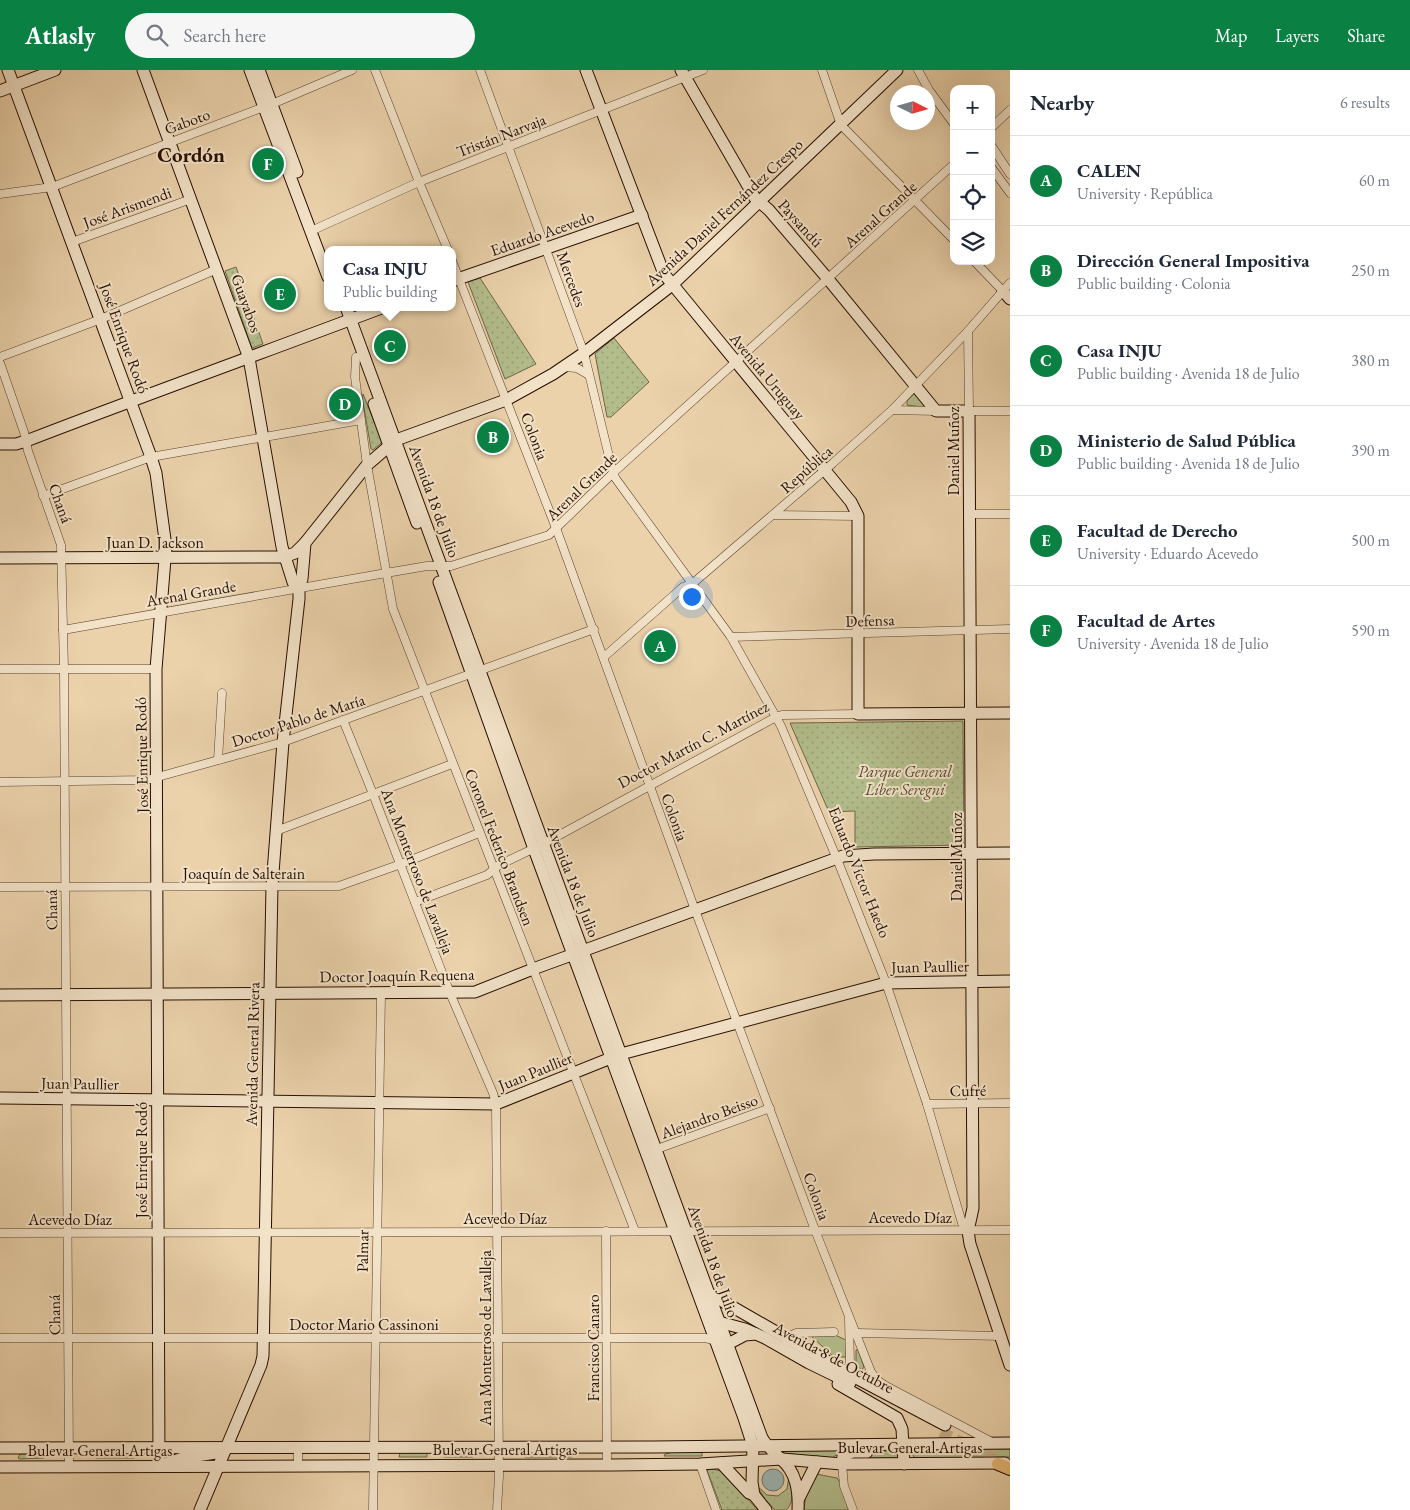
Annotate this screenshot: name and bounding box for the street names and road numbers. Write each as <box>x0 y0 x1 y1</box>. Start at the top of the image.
street label: Gaboto <box>161 104 213 139</box>
street label: Tristán Narvaja <box>454 109 549 162</box>
street label: Avenida Daniel Fernández Crespo <box>641 134 807 291</box>
street label: Arenal Grande <box>839 176 921 253</box>
street label: José Arismendi <box>78 182 174 234</box>
street label: Paysandú <box>773 195 828 252</box>
street label: Eduardo Acevedo <box>488 206 597 261</box>
street label: Mercedes <box>552 249 591 310</box>
street label: Guayabos <box>226 271 267 335</box>
street label: José Enrique Rodó <box>94 278 154 396</box>
street label: Avenida Uruguay <box>725 328 811 425</box>
street label: Daniel Muñoz <box>943 406 964 496</box>
street label: Colonia <box>516 409 553 464</box>
street label: República <box>776 440 837 498</box>
street label: Avenida 18 de Julio <box>404 441 465 561</box>
street label: Arenal Grande <box>541 447 621 526</box>
street label: Chaná <box>44 480 78 527</box>
street label: Juan D. Jackson <box>104 532 204 553</box>
street label: Arenal Grande <box>144 575 238 612</box>
street label: Defensa <box>845 609 896 632</box>
street label: Doctor Pablo de María <box>229 689 368 752</box>
street label: Doctor Martín C. Martínez <box>614 696 772 793</box>
street label: José Enrique Rodó <box>130 697 153 815</box>
street label: Coronel Federico Brandsen <box>460 766 539 929</box>
street label: Ana Monterroso de Lavalleja <box>376 784 459 958</box>
street label: Colonia <box>656 790 693 845</box>
street label: Eduardo Víctor Haedo <box>824 803 896 941</box>
street label: Daniel Muñoz <box>946 812 967 902</box>
street label: Avenida 18 de Julio <box>542 821 605 940</box>
street label: Joaquín de Salterain <box>181 863 306 884</box>
street label: Chaná <box>41 889 62 931</box>
street label: Juan Paullier <box>889 955 970 978</box>
street label: Doctor Joaquín Requena <box>319 964 475 987</box>
street label: Avenida General Rivera <box>241 981 264 1127</box>
street label: Juan Paullier <box>493 1047 576 1097</box>
street label: Juan Paullier <box>39 1072 120 1095</box>
street label: Cufré <box>950 1080 986 1101</box>
street label: Alejandro Beisso <box>657 1089 761 1144</box>
street label: José Enrique Rodó <box>131 1102 152 1220</box>
street label: Colonia <box>798 1169 835 1224</box>
street label: Avenida 18 de Julio <box>683 1201 744 1321</box>
street label: Acevedo Díaz <box>867 1207 952 1228</box>
street label: Acevedo Díaz <box>462 1208 547 1229</box>
street label: Acevedo Díaz <box>27 1209 112 1230</box>
street label: Palmar <box>352 1229 373 1272</box>
street label: Ana Monterroso de Lavalleja <box>475 1250 496 1427</box>
street label: Chaná <box>44 1294 65 1336</box>
street label: Francisco Canaro <box>583 1294 604 1402</box>
street label: Doctor Mario Cassinoni <box>289 1314 439 1335</box>
street label: Avenida 8 de Octubre <box>769 1316 898 1398</box>
street label: Bulevar General Artigas <box>838 1437 982 1458</box>
street label: Bulevar General Artigas <box>433 1439 577 1460</box>
street label: Bulevar General Artigas <box>28 1440 172 1461</box>

